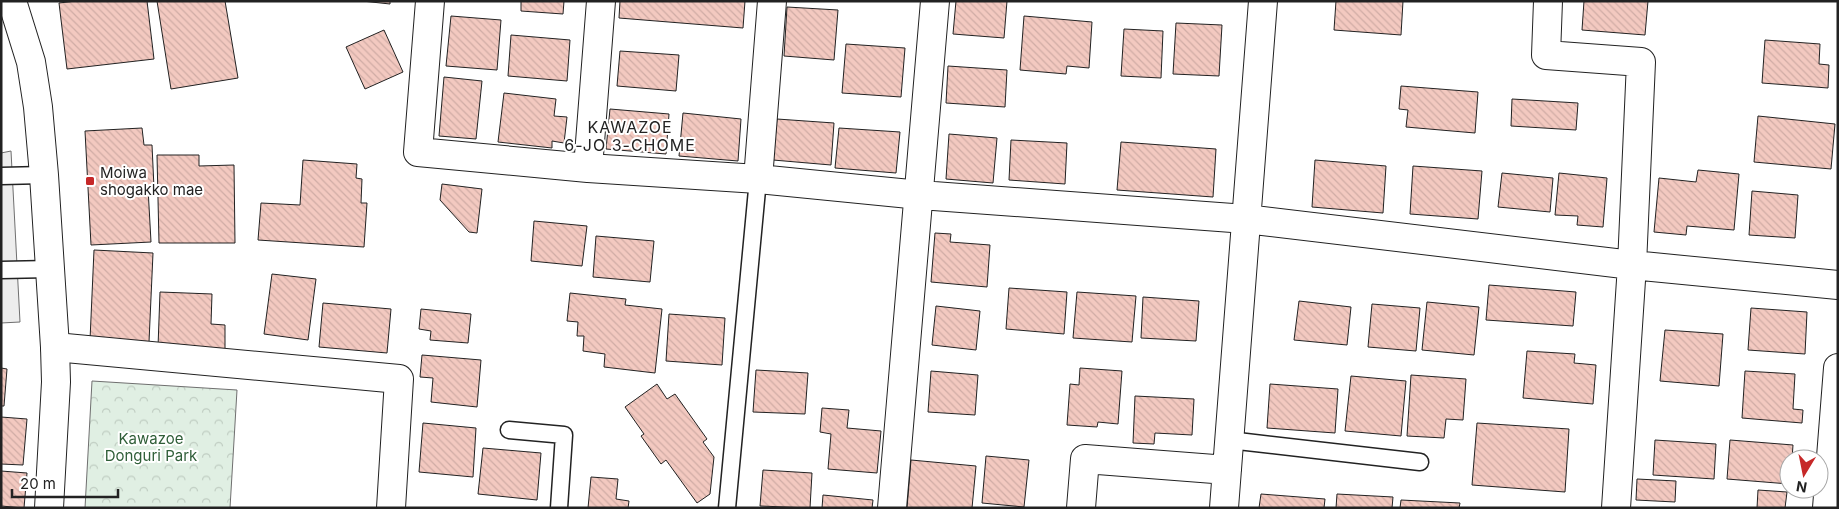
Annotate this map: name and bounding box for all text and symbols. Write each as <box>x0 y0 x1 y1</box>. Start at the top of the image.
district label: KAWAZOE 6-JO 3-CHOME <box>564 117 696 155</box>
place label: Moiwa shogakko mae <box>100 163 203 199</box>
marker: Moiwa shogakko mae <box>84 175 96 187</box>
park label: Kawazoe Donguri Park <box>105 429 198 465</box>
north arrow <box>1779 449 1829 499</box>
scale bar <box>12 466 119 498</box>
text: 20 m <box>20 474 56 493</box>
text: N <box>1795 478 1808 497</box>

